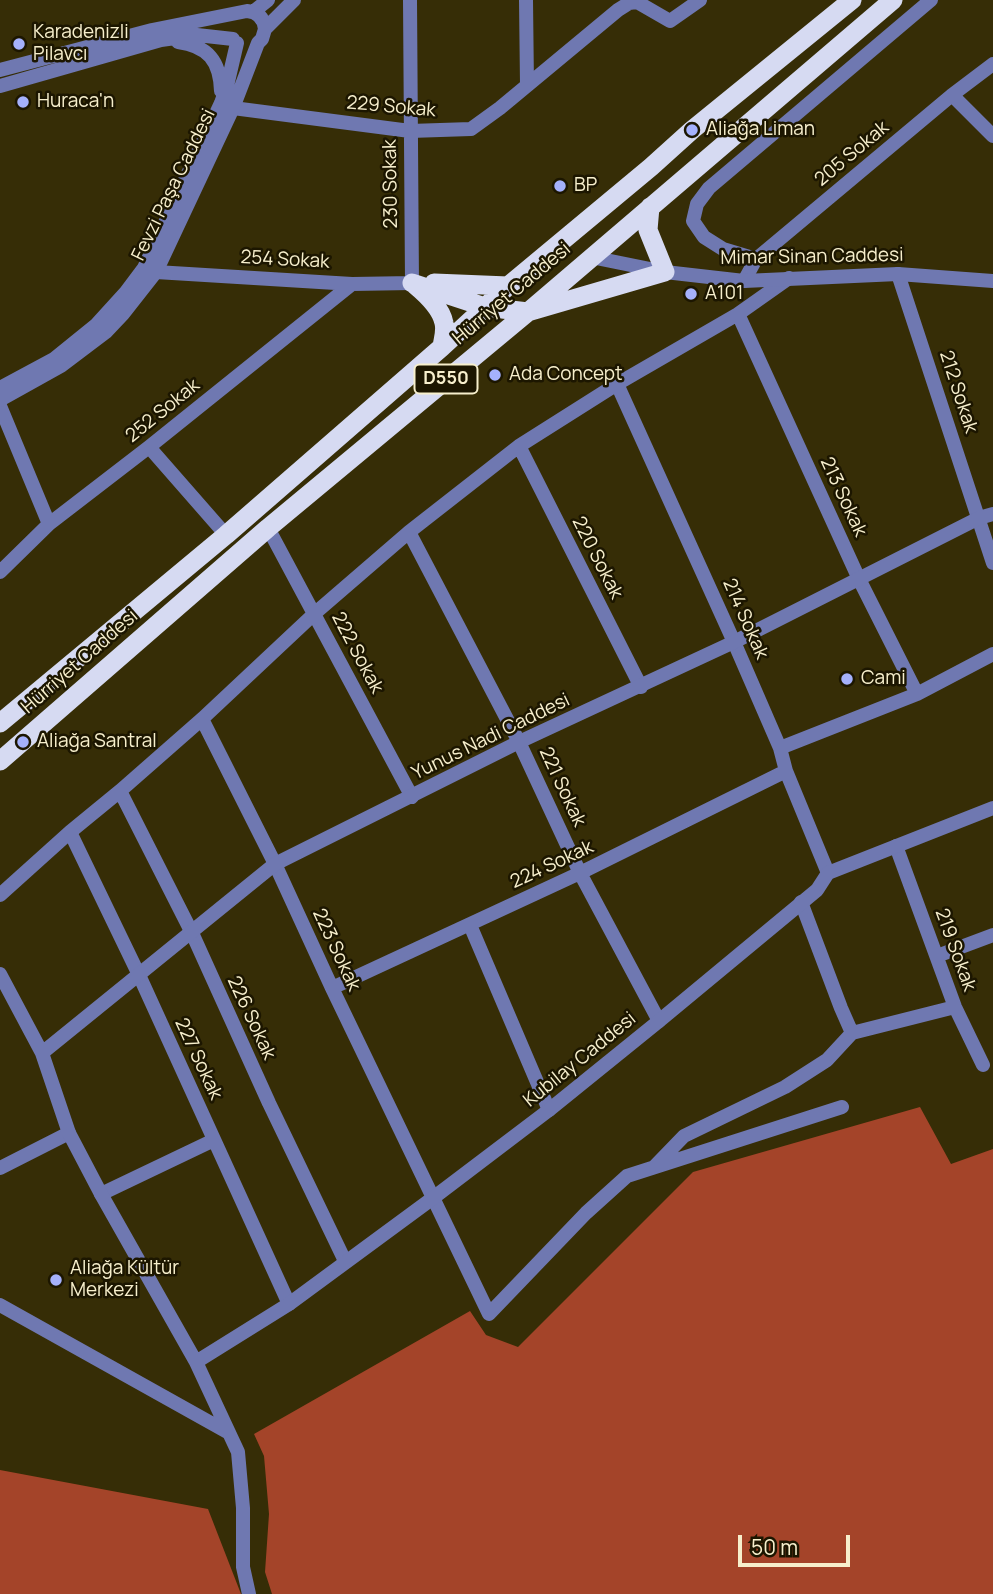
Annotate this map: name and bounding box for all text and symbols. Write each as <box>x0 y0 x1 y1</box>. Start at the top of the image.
place label: Karadenizli Pilavcı <box>33 22 129 66</box>
marker: Karadenizli Pilavcı <box>11 36 27 52</box>
place label: Huraca'n <box>37 91 114 113</box>
street label: 229 Sokak <box>345 92 437 122</box>
marker: Huraca'n <box>15 94 31 110</box>
street label: Fevzi Paşa Caddesi <box>127 105 221 265</box>
street label: 205 Sokak <box>810 116 894 192</box>
place label: Aliağa Liman <box>706 119 815 141</box>
marker: Aliağa Liman <box>684 122 700 138</box>
street label: 230 Sokak <box>379 139 403 229</box>
place label: BP <box>574 175 597 197</box>
marker: BP <box>552 178 568 194</box>
street label: Hürriyet Caddesi <box>448 238 576 350</box>
street label: Mimar Sinan Caddesi <box>720 244 904 270</box>
street label: 254 Sokak <box>240 246 330 274</box>
place label: A101 <box>705 283 743 305</box>
marker: A101 <box>683 286 699 302</box>
street label: 212 Sokak <box>934 348 982 436</box>
place label: Ada Concept <box>509 364 623 386</box>
road number: D550 <box>414 365 478 394</box>
marker: Ada Concept <box>487 367 503 383</box>
street label: 252 Sokak <box>122 374 204 448</box>
street label: 213 Sokak <box>815 454 871 540</box>
street label: 220 Sokak <box>567 513 627 603</box>
street label: 214 Sokak <box>717 575 773 663</box>
street label: Hürriyet Caddesi <box>17 605 143 719</box>
street label: 222 Sokak <box>326 609 388 697</box>
place label: Cami <box>861 668 906 690</box>
marker: Cami <box>839 671 855 687</box>
street label: Yunus Nadi Caddesi <box>408 689 574 785</box>
place label: Aliağa Santral <box>37 731 157 753</box>
marker: Aliağa Santral <box>15 734 31 750</box>
street label: 221 Sokak <box>534 744 590 830</box>
street label: 224 Sokak <box>507 836 597 894</box>
street label: 223 Sokak <box>307 905 365 995</box>
street label: 219 Sokak <box>930 906 980 994</box>
street label: 226 Sokak <box>222 973 280 1063</box>
street label: Kubilay Caddesi <box>519 1008 641 1112</box>
street label: 227 Sokak <box>169 1015 227 1103</box>
place label: Aliağa Kültür Merkezi <box>70 1258 179 1302</box>
marker: Aliağa Kültür Merkezi <box>48 1272 64 1288</box>
scale bar <box>741 1520 853 1564</box>
text: 50 m <box>751 1533 798 1561</box>

